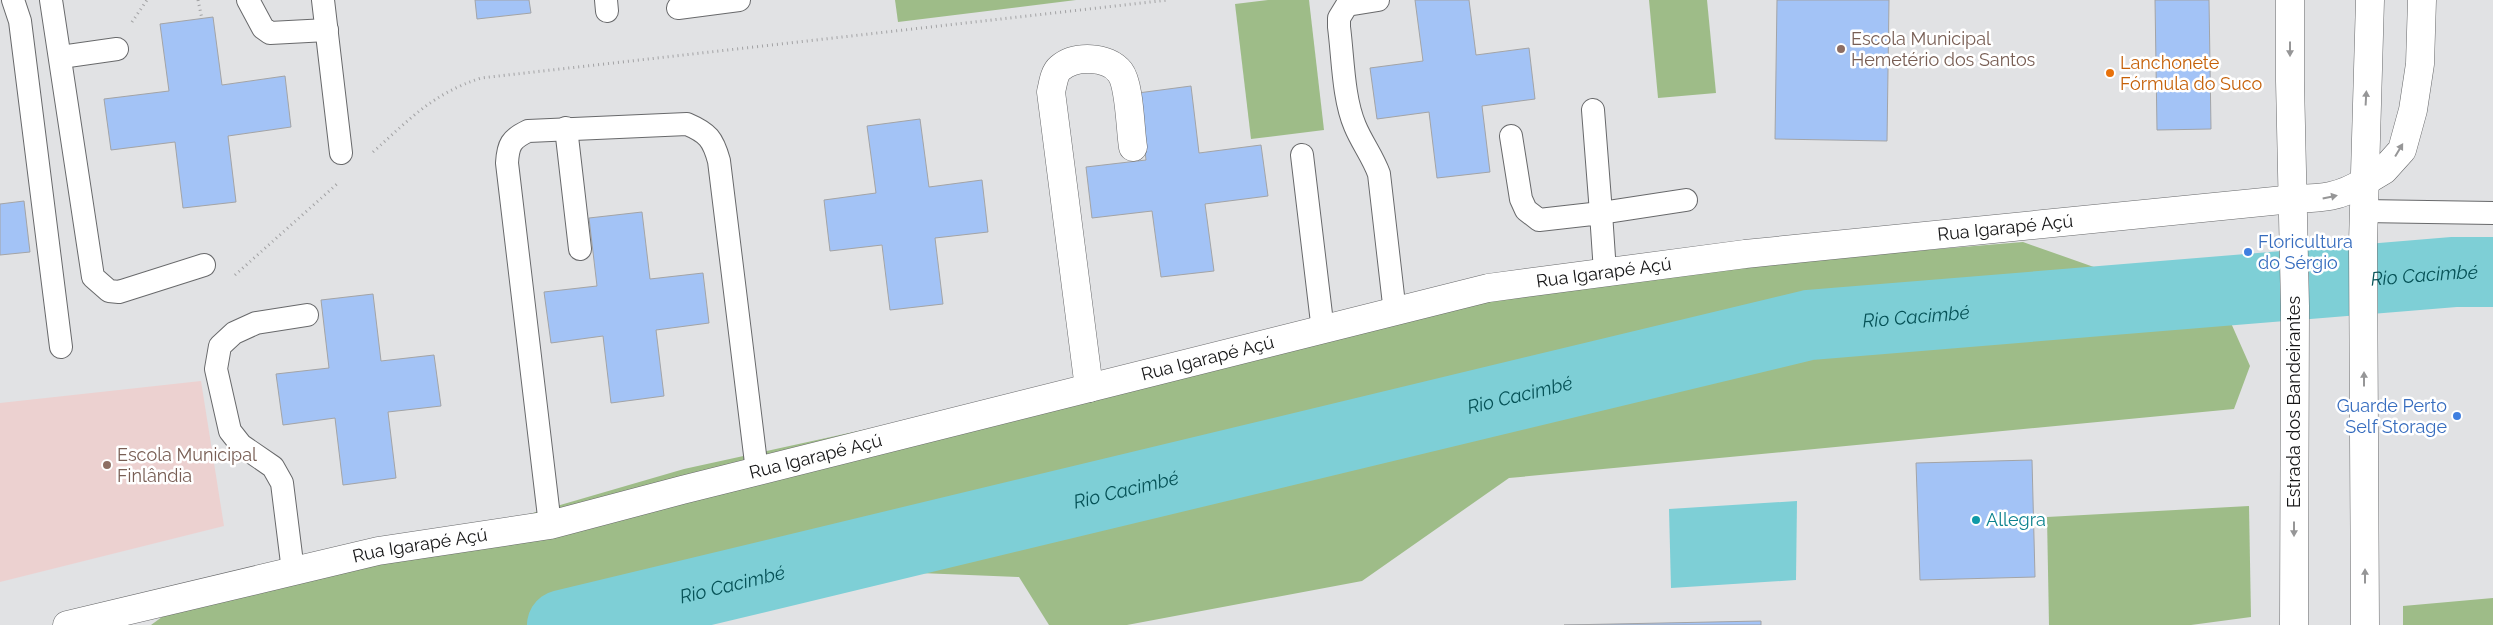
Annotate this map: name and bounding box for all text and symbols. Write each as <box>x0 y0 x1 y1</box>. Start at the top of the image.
place label: Escola Municipal Hemetério dos Santos <box>1851 28 2036 70</box>
one-way arrow <box>2286 41 2294 57</box>
marker: Escola Municipal Hemetério dos Santos <box>1835 43 1847 55</box>
place label: Lanchonete Fórmula do Suco <box>2120 52 2262 94</box>
marker: Lanchonete Fórmula do Suco <box>2104 67 2116 79</box>
one-way arrow <box>2362 90 2370 106</box>
one-way arrow <box>2395 144 2404 157</box>
one-way arrow <box>2322 192 2338 200</box>
street label: Rua Igarapé Açú <box>1936 210 2074 245</box>
place label: Floricultura do Sérgio <box>2258 231 2353 273</box>
marker: Floricultura do Sérgio <box>2242 246 2254 258</box>
street label: Rua Igarapé Açú <box>1535 253 1673 292</box>
water label: Rio Cacimbé <box>2370 261 2478 290</box>
street label: Estrada dos Bandeirantes <box>2283 296 2304 508</box>
water label: Rio Cacimbé <box>1862 301 1971 332</box>
street label: Rua Igarapé Açú <box>1139 331 1276 385</box>
water label: Rio Cacimbé <box>1465 371 1575 418</box>
one-way arrow <box>2360 371 2368 387</box>
place label: Guarde Perto Self Storage <box>2337 395 2447 437</box>
marker: Guarde Perto Self Storage <box>2451 410 2463 422</box>
street label: Rua Igarapé Açú <box>747 429 884 483</box>
place label: Escola Municipal Finlândia <box>117 444 257 486</box>
marker: Escola Municipal Finlândia <box>101 459 113 471</box>
water label: Rio Cacimbé <box>1071 466 1181 513</box>
place label: Allegra <box>1986 509 2046 530</box>
marker: Allegra <box>1970 514 1982 526</box>
one-way arrow <box>2290 522 2298 538</box>
street label: Rua Igarapé Açú <box>350 524 489 567</box>
water label: Rio Cacimbé <box>677 561 787 607</box>
one-way arrow <box>2361 568 2369 584</box>

